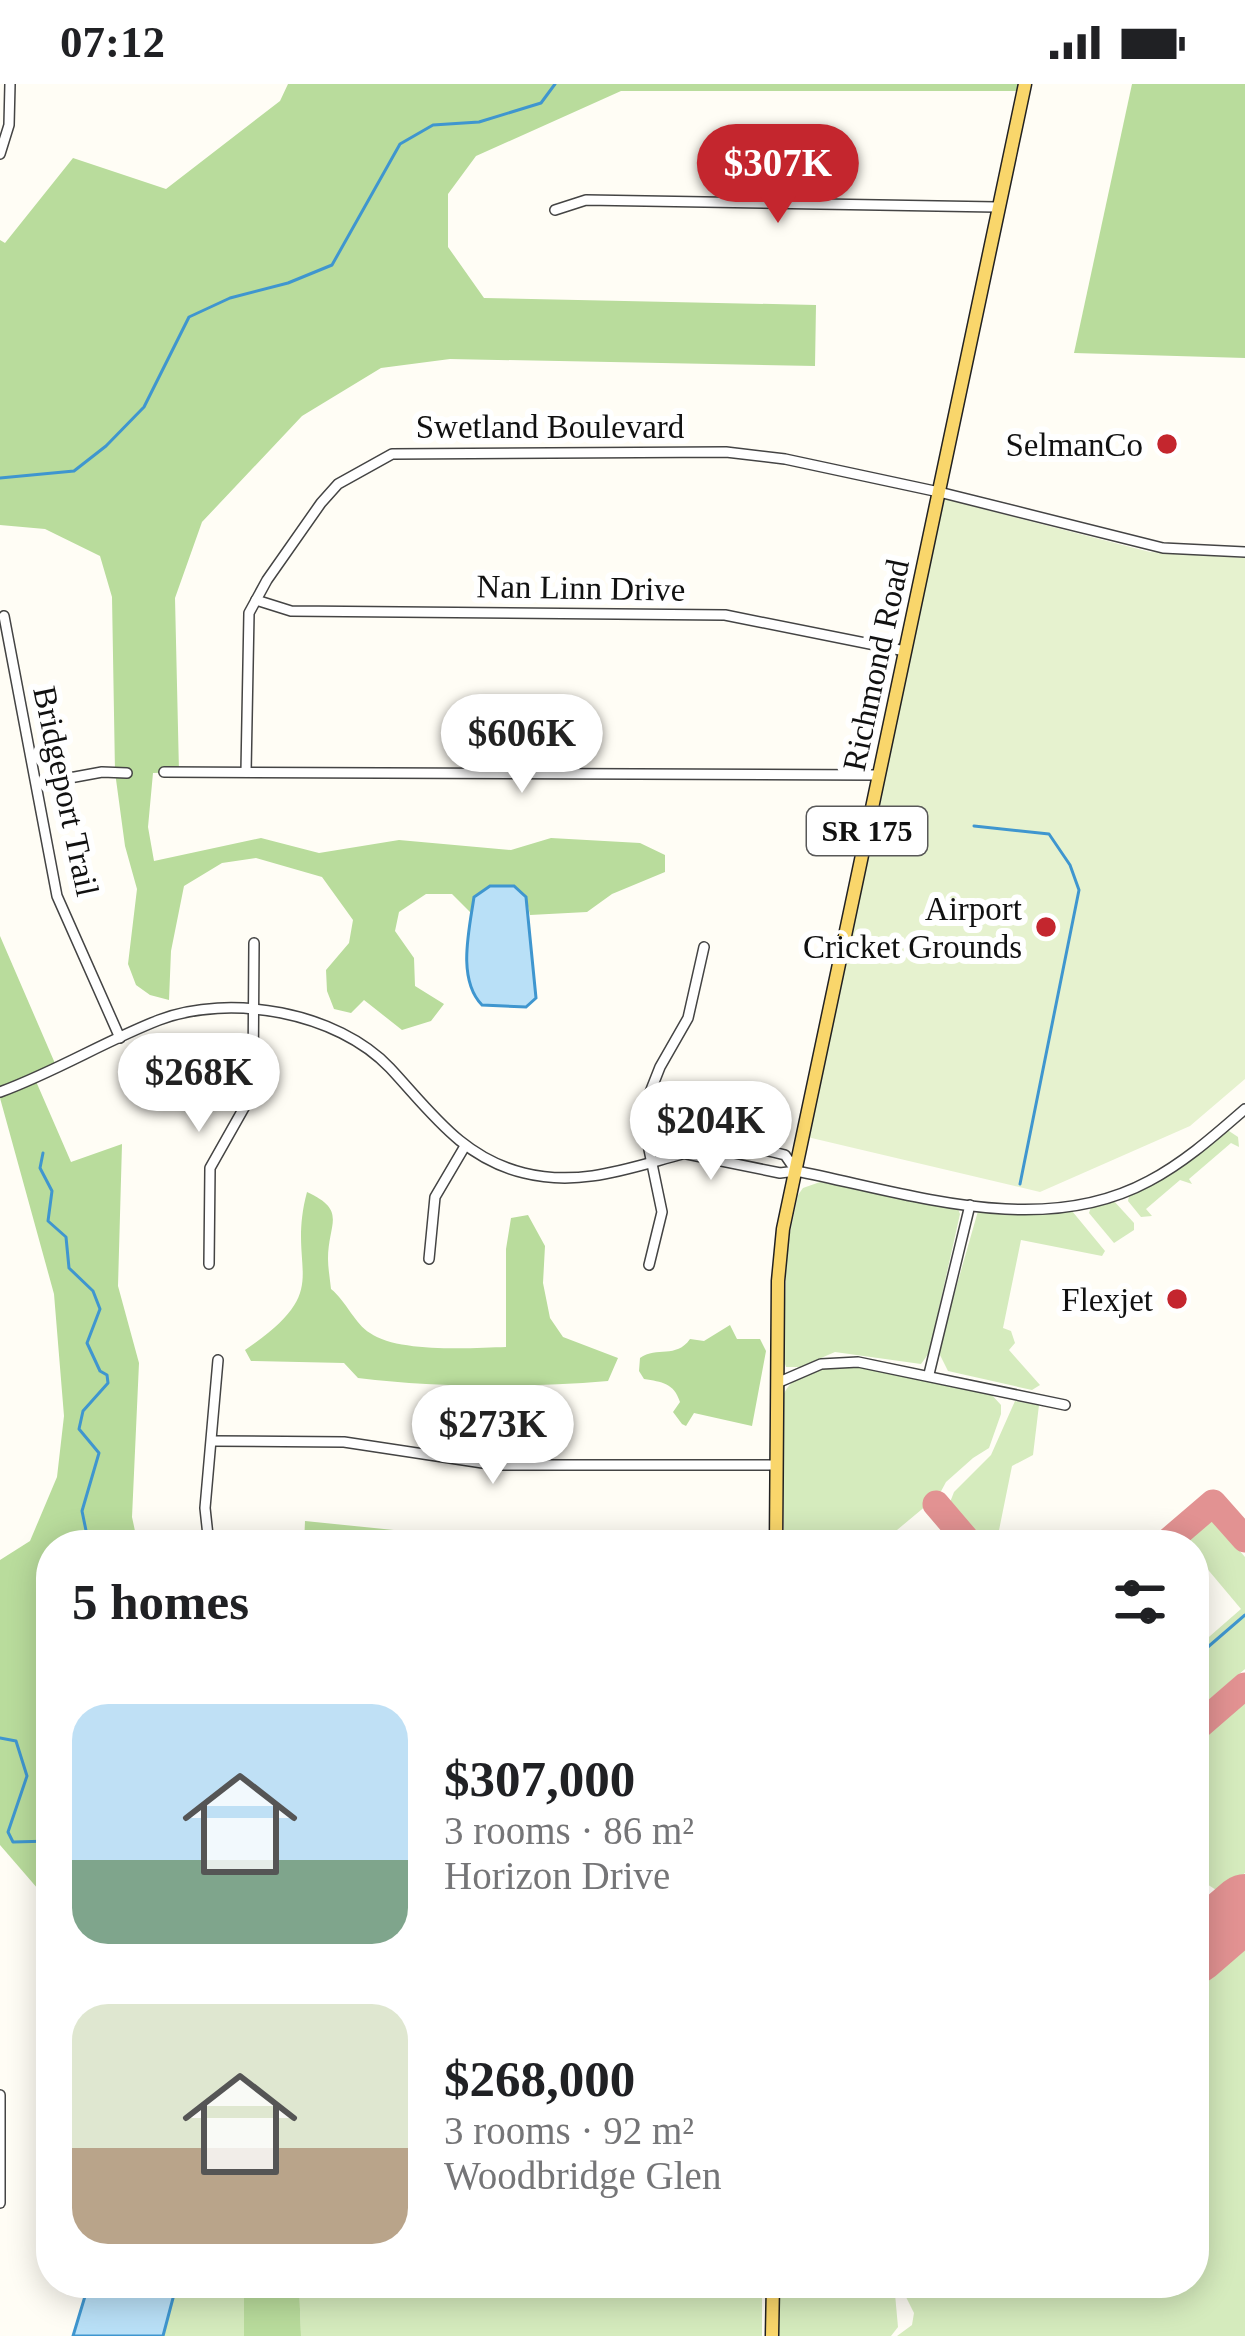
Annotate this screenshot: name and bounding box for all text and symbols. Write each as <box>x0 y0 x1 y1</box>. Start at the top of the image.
text: 07:12 <box>60 17 165 67</box>
pin: $307K <box>694 124 862 226</box>
text: $307K <box>724 141 832 184</box>
street label: Swetland Boulevard <box>416 409 685 445</box>
place label: SelmanCo <box>1006 427 1143 463</box>
marker: SelmanCo <box>1154 431 1180 457</box>
street label: Richmond Road <box>836 556 916 774</box>
street label: Nan Linn Drive <box>476 568 686 608</box>
street label: Bridgeport Trail <box>26 683 106 899</box>
pin: $606K <box>438 694 606 796</box>
text: $606K <box>468 711 576 754</box>
road number: SR 175 <box>807 807 927 855</box>
place label: Airport Cricket Grounds <box>803 891 1022 965</box>
marker: Airport Cricket Grounds <box>1033 914 1059 940</box>
pin: $268K <box>115 1033 283 1135</box>
text: $268K <box>145 1050 253 1093</box>
pin: $204K <box>627 1081 795 1183</box>
text: $204K <box>657 1098 765 1141</box>
place label: Flexjet <box>1061 1282 1153 1318</box>
marker: Flexjet <box>1164 1286 1190 1312</box>
pin: $273K <box>409 1385 577 1487</box>
text: $273K <box>439 1402 547 1445</box>
icon: filters <box>1107 1569 1173 1635</box>
text: 5 homes <box>72 1574 249 1630</box>
text: $307,000 <box>444 1751 635 1807</box>
icon: home <box>168 1752 312 1896</box>
text: 3 rooms · 86 m² <box>444 1809 694 1852</box>
text: Horizon Drive <box>444 1854 670 1897</box>
text: $268,000 <box>444 2051 635 2107</box>
icon: home <box>168 2052 312 2196</box>
text: 3 rooms · 92 m² <box>444 2109 694 2152</box>
text: Woodbridge Glen <box>444 2154 721 2197</box>

